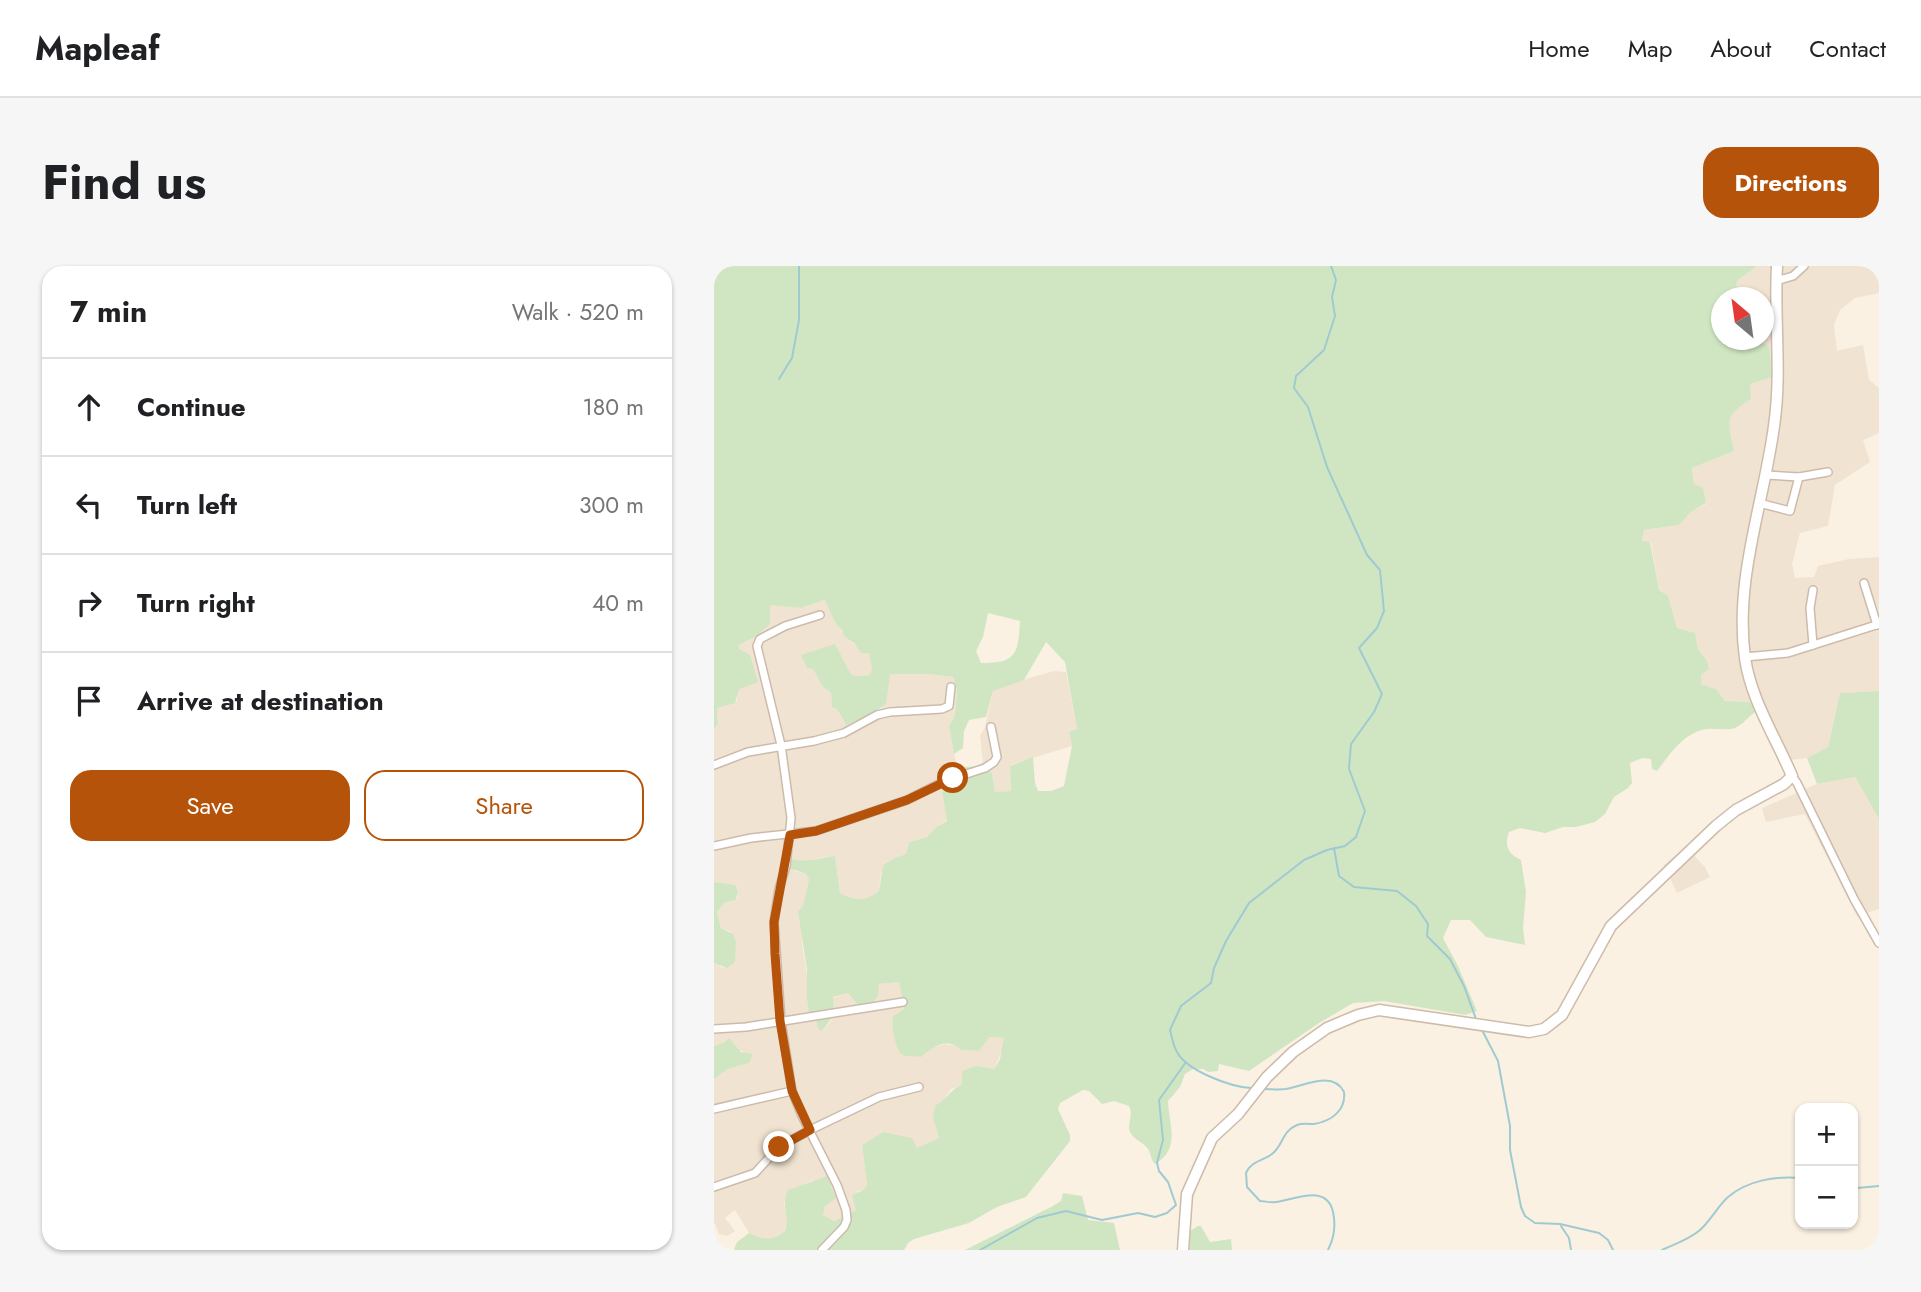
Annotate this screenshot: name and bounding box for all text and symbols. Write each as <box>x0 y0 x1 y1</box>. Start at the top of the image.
text: Mapleaf <box>35 25 160 72</box>
text: Home <box>1528 31 1590 66</box>
text: Map <box>1628 31 1672 66</box>
text: About <box>1710 31 1771 66</box>
text: Contact <box>1809 31 1886 66</box>
text: Find us <box>42 147 206 217</box>
button: Directions <box>1703 147 1879 218</box>
north arrow <box>1711 287 1774 350</box>
text: 7 min <box>70 290 147 333</box>
text: Walk · 520 m <box>512 295 644 329</box>
icon: ahead <box>70 388 108 426</box>
text: Continue <box>137 388 246 426</box>
text: 180 m <box>582 390 644 424</box>
icon: left <box>70 486 108 524</box>
text: Turn left <box>137 486 237 524</box>
text: 300 m <box>579 488 644 522</box>
icon: right <box>70 584 108 622</box>
text: Turn right <box>137 584 255 622</box>
text: 40 m <box>592 586 644 620</box>
icon: arrive <box>70 682 108 720</box>
text: Arrive at destination <box>137 682 384 720</box>
route start <box>937 762 968 793</box>
button: Save <box>70 770 350 841</box>
button: Share <box>364 770 644 841</box>
map controls <box>1795 1103 1858 1229</box>
button: + <box>1795 1103 1858 1166</box>
route end <box>763 1131 794 1162</box>
button: − <box>1795 1166 1858 1229</box>

